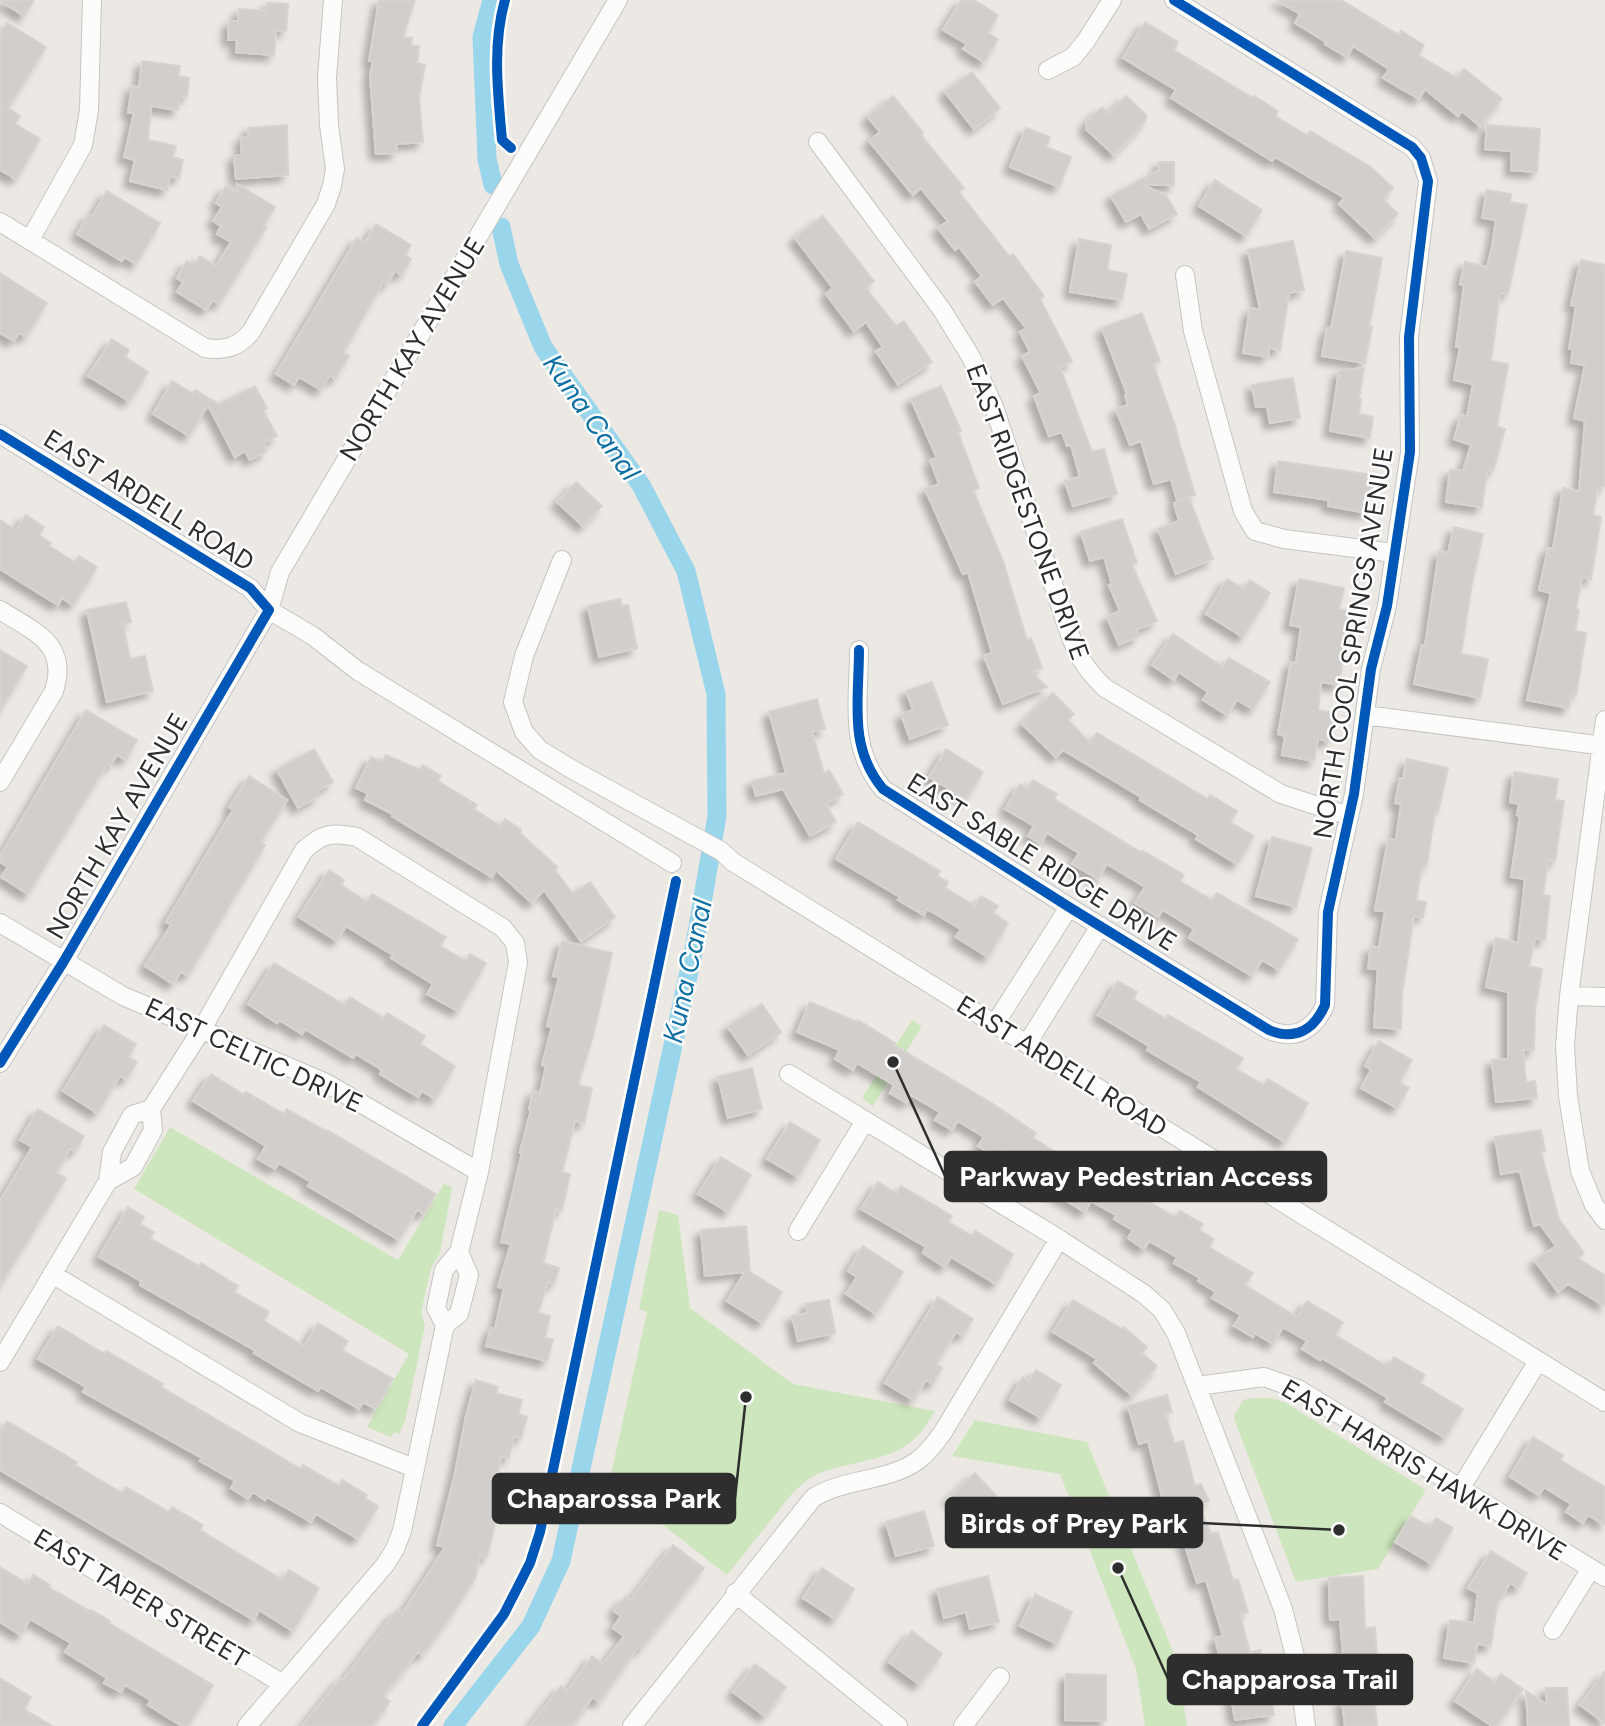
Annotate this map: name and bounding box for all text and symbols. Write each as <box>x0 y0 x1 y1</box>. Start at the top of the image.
street label: NORTH KAY AVENUE <box>332 231 492 467</box>
water label: Kuna Canal <box>536 347 648 487</box>
street label: EAST RIDGESTONE DRIVE <box>959 359 1097 665</box>
street label: EAST ARDELL ROAD <box>38 422 260 578</box>
street label: NORTH COOL SPRINGS AVENUE <box>1306 445 1400 841</box>
street label: NORTH KAY AVENUE <box>39 707 195 945</box>
street label: EAST SABLE RIDGE DRIVE <box>901 766 1183 958</box>
water label: Kuna Canal <box>655 895 719 1046</box>
street label: EAST ARDELL ROAD <box>951 988 1173 1144</box>
street label: EAST CELTIC DRIVE <box>140 990 368 1120</box>
callout: Parkway Pedestrian Access <box>945 1152 1326 1201</box>
text: Parkway Pedestrian Access <box>959 1159 1313 1193</box>
street label: EAST HARRIS HAWK DRIVE <box>1276 1372 1572 1568</box>
callout: Chaparossa Park <box>493 1474 735 1523</box>
text: Chaparossa Park <box>507 1481 721 1515</box>
callout: Birds of Prey Park <box>946 1498 1202 1547</box>
text: Birds of Prey Park <box>960 1506 1188 1540</box>
street label: EAST TAPER STREET <box>28 1521 255 1675</box>
callout: Chapparosa Trail <box>1168 1655 1412 1704</box>
text: Chapparosa Trail <box>1182 1662 1398 1696</box>

